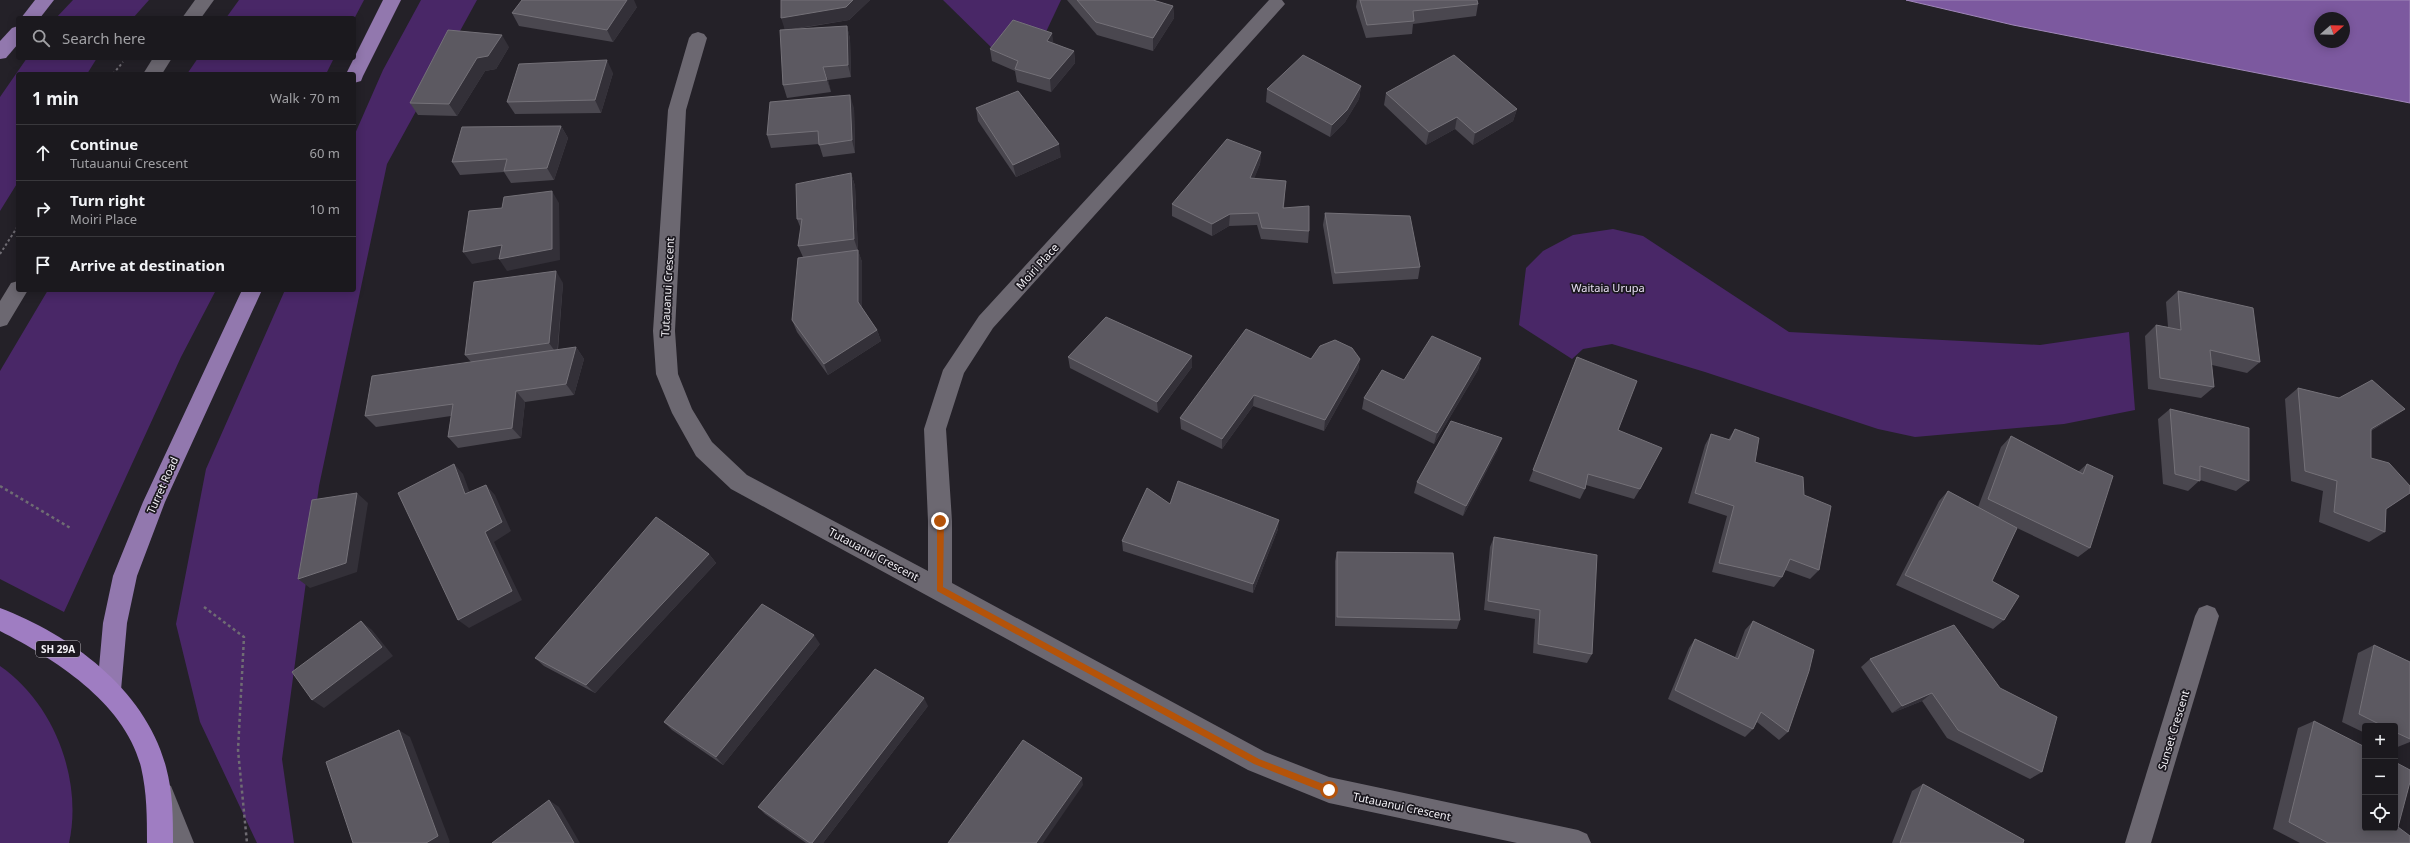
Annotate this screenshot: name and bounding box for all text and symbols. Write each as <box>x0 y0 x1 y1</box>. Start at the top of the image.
north arrow <box>2314 12 2350 48</box>
search box <box>16 16 356 60</box>
icon: search <box>30 27 52 49</box>
text: Search here <box>62 28 145 48</box>
text: 1 min <box>32 87 79 110</box>
text: Walk · 70 m <box>270 89 340 107</box>
text: Continue <box>70 134 138 154</box>
icon: ahead <box>32 142 54 164</box>
text: 60 m <box>310 144 340 162</box>
text: Tutauanui Crescent <box>70 154 188 172</box>
text: Turn right <box>70 190 145 210</box>
icon: right <box>32 198 54 220</box>
text: 10 m <box>310 200 340 218</box>
text: Moiri Place <box>70 210 137 228</box>
street label: Tutauanui Crescent <box>657 237 677 337</box>
street label: Moiri Place <box>1012 240 1062 292</box>
icon: arrive <box>32 254 54 276</box>
text: Arrive at destination <box>70 255 225 275</box>
park label: Waitaia Urupa <box>1571 280 1645 295</box>
street label: Turret Road <box>143 454 181 516</box>
route end <box>931 512 949 530</box>
street label: Tutauanui Crescent <box>826 524 922 584</box>
road number: SH 29A <box>36 641 80 657</box>
street label: Sunset Crescent <box>2154 688 2192 772</box>
map controls <box>2362 723 2398 831</box>
button: + <box>2362 723 2398 759</box>
button: − <box>2362 759 2398 795</box>
route start <box>1320 781 1338 799</box>
street label: Tutauanui Crescent <box>1352 788 1452 824</box>
button: locate <box>2362 795 2398 831</box>

